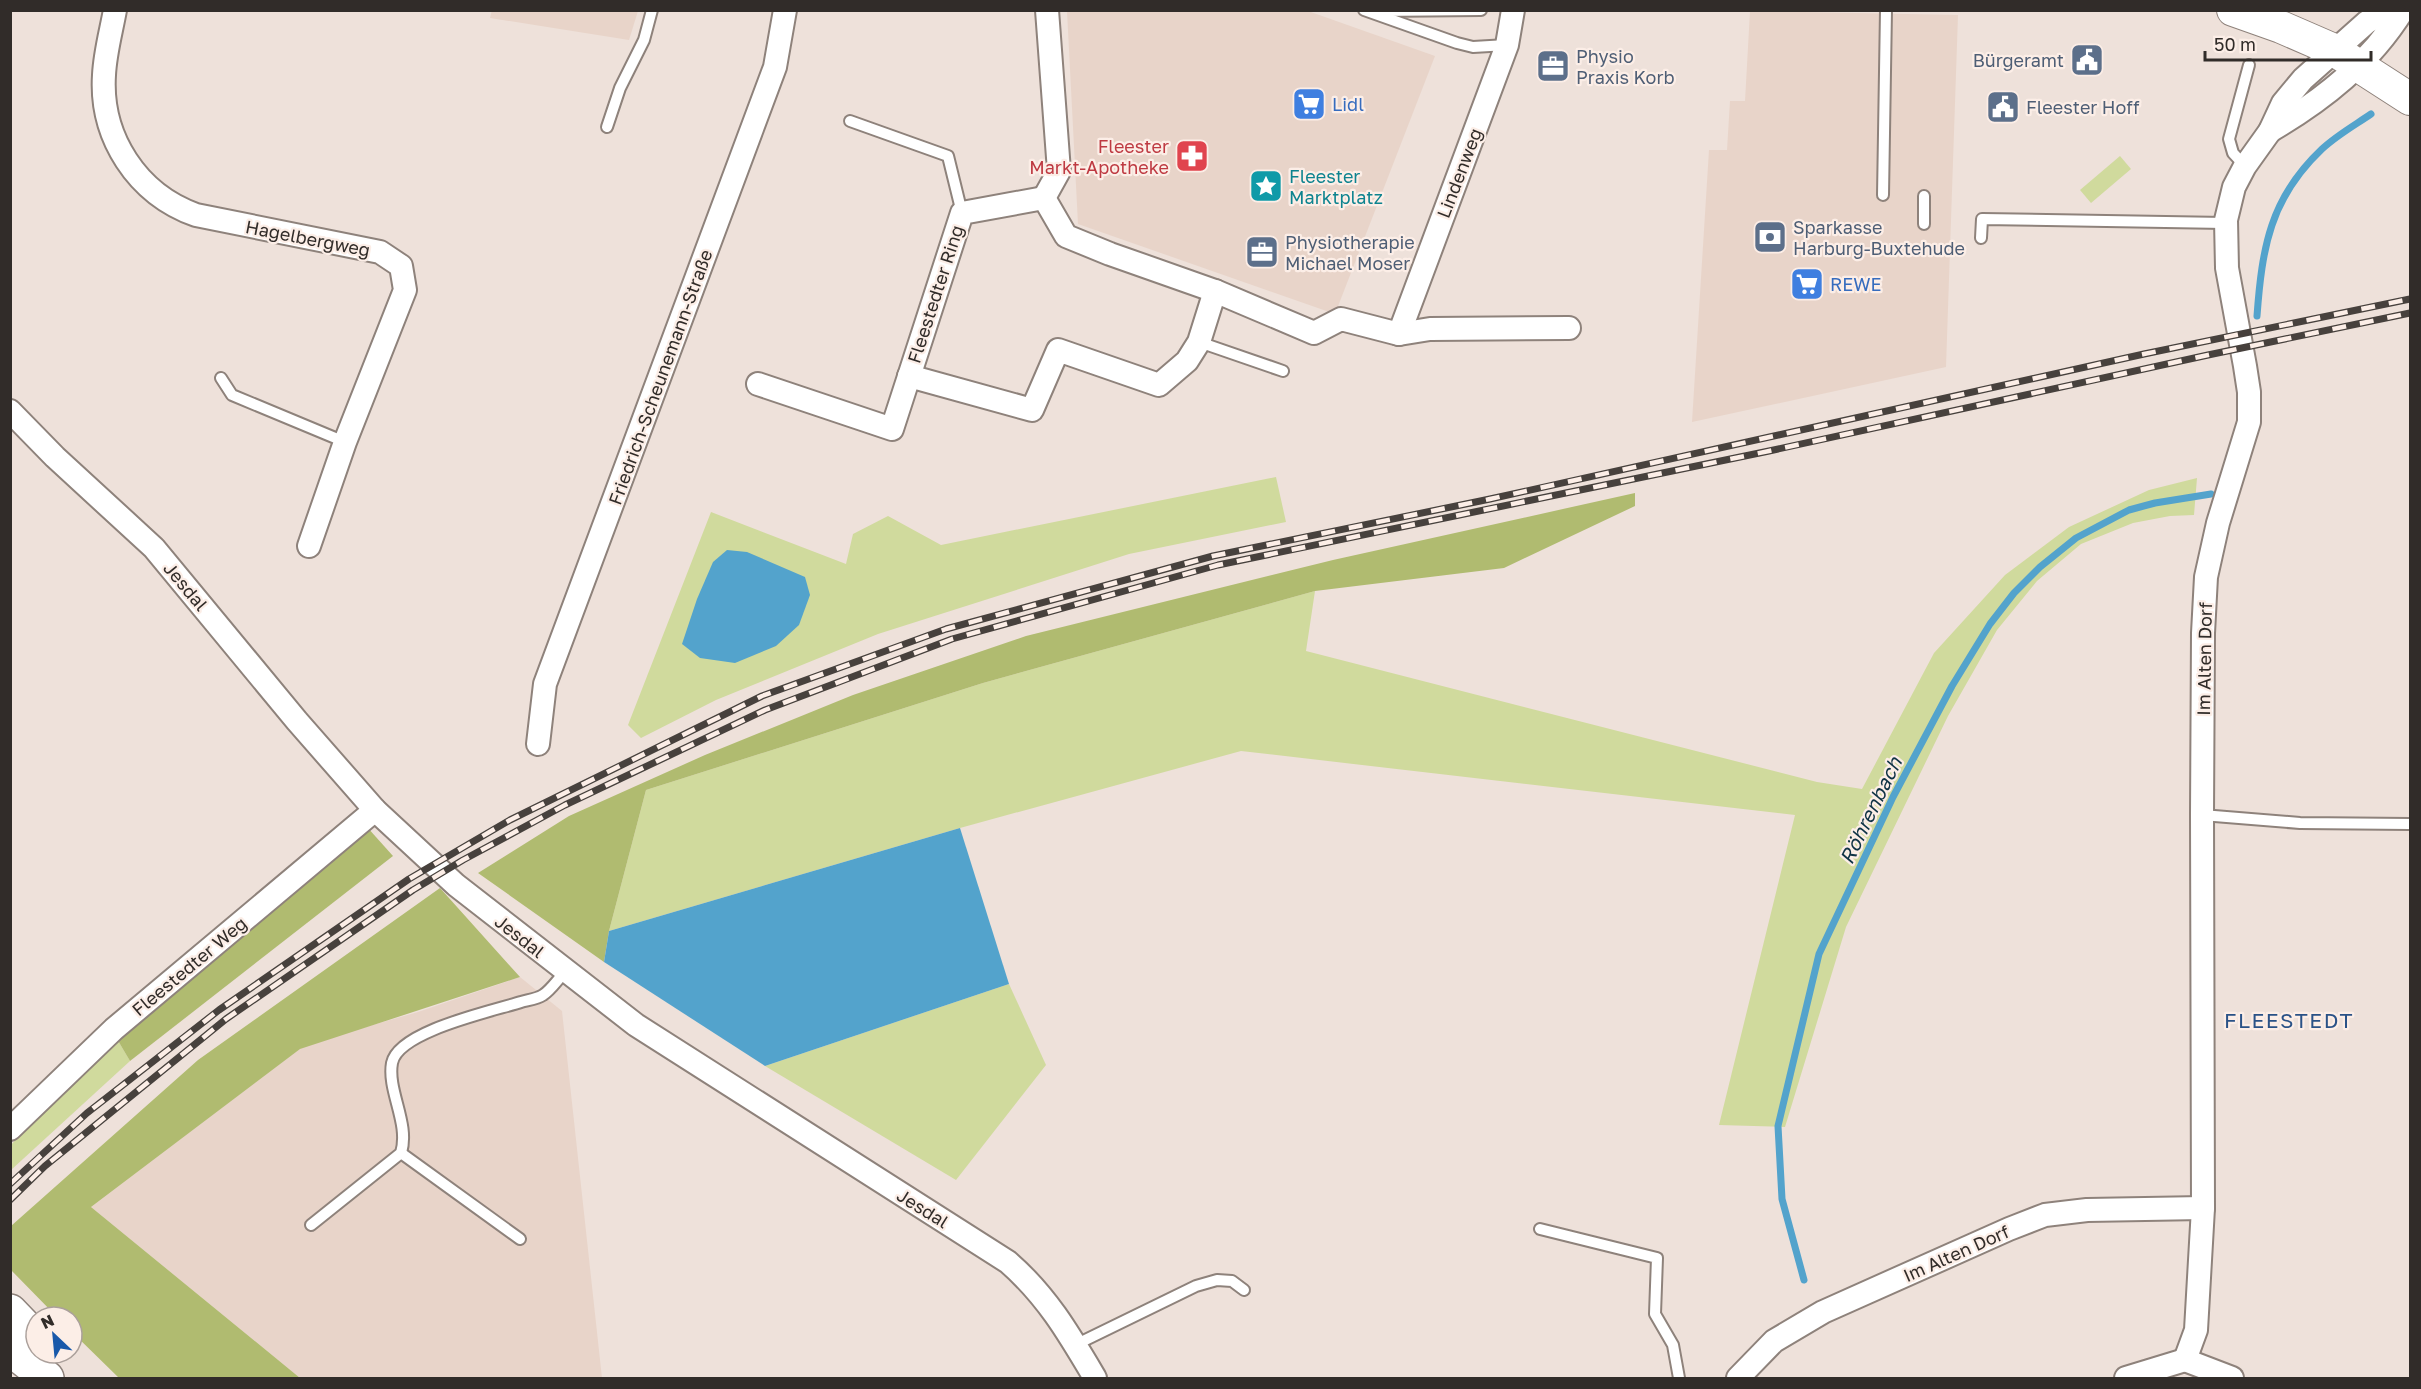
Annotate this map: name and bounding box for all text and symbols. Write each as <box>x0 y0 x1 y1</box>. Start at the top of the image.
scale bar <box>2205 24 2372 62</box>
text: 50 m <box>2214 33 2256 55</box>
public building icon: Bürgeramt <box>2069 42 2105 78</box>
place label: Physio Praxis Korb <box>1576 45 1675 88</box>
office icon: Physio Praxis Korb <box>1535 48 1571 84</box>
place label: Bürgeramt <box>1973 49 2064 71</box>
supermarket icon: Lidl <box>1291 86 1327 122</box>
public building icon: Fleester Hoff <box>1985 89 2021 125</box>
place label: Lidl <box>1332 93 1364 115</box>
place label: Fleester Hoff <box>2026 96 2140 118</box>
street label: Lindenweg <box>1432 125 1486 221</box>
place label: Fleester Markt-Apotheke <box>1029 135 1169 178</box>
pharmacy icon: Fleester Markt-Apotheke <box>1174 138 1210 174</box>
place label: Fleester Marktplatz <box>1289 165 1383 208</box>
place icon: Fleester Marktplatz <box>1248 168 1284 204</box>
street label: Hagelbergweg <box>244 215 372 261</box>
place label: Sparkasse Harburg-Buxtehude <box>1793 216 1965 259</box>
bank icon: Sparkasse Harburg-Buxtehude <box>1752 219 1788 255</box>
street label: Fleestedter Ring <box>902 222 968 366</box>
place label: Physiotherapie Michael Moser <box>1285 231 1415 274</box>
office icon: Physiotherapie Michael Moser <box>1244 234 1280 270</box>
street label: Friedrich-Scheunemann-Straße <box>603 246 717 508</box>
supermarket icon: REWE <box>1789 266 1825 302</box>
place label: REWE <box>1830 273 1881 295</box>
street label: Jesdal <box>159 557 213 615</box>
street label: Im Alten Dorf <box>2192 602 2216 716</box>
water label: Röhrenbach <box>1834 752 1907 867</box>
street label: Jesdal <box>491 910 549 962</box>
street label: Fleestedter Weg <box>127 912 251 1020</box>
district label: FLEESTEDT <box>2224 1007 2354 1033</box>
street label: Jesdal <box>893 1184 953 1233</box>
street label: Im Alten Dorf <box>1900 1220 2013 1286</box>
north arrow <box>24 1305 84 1365</box>
text: N <box>38 1310 57 1333</box>

